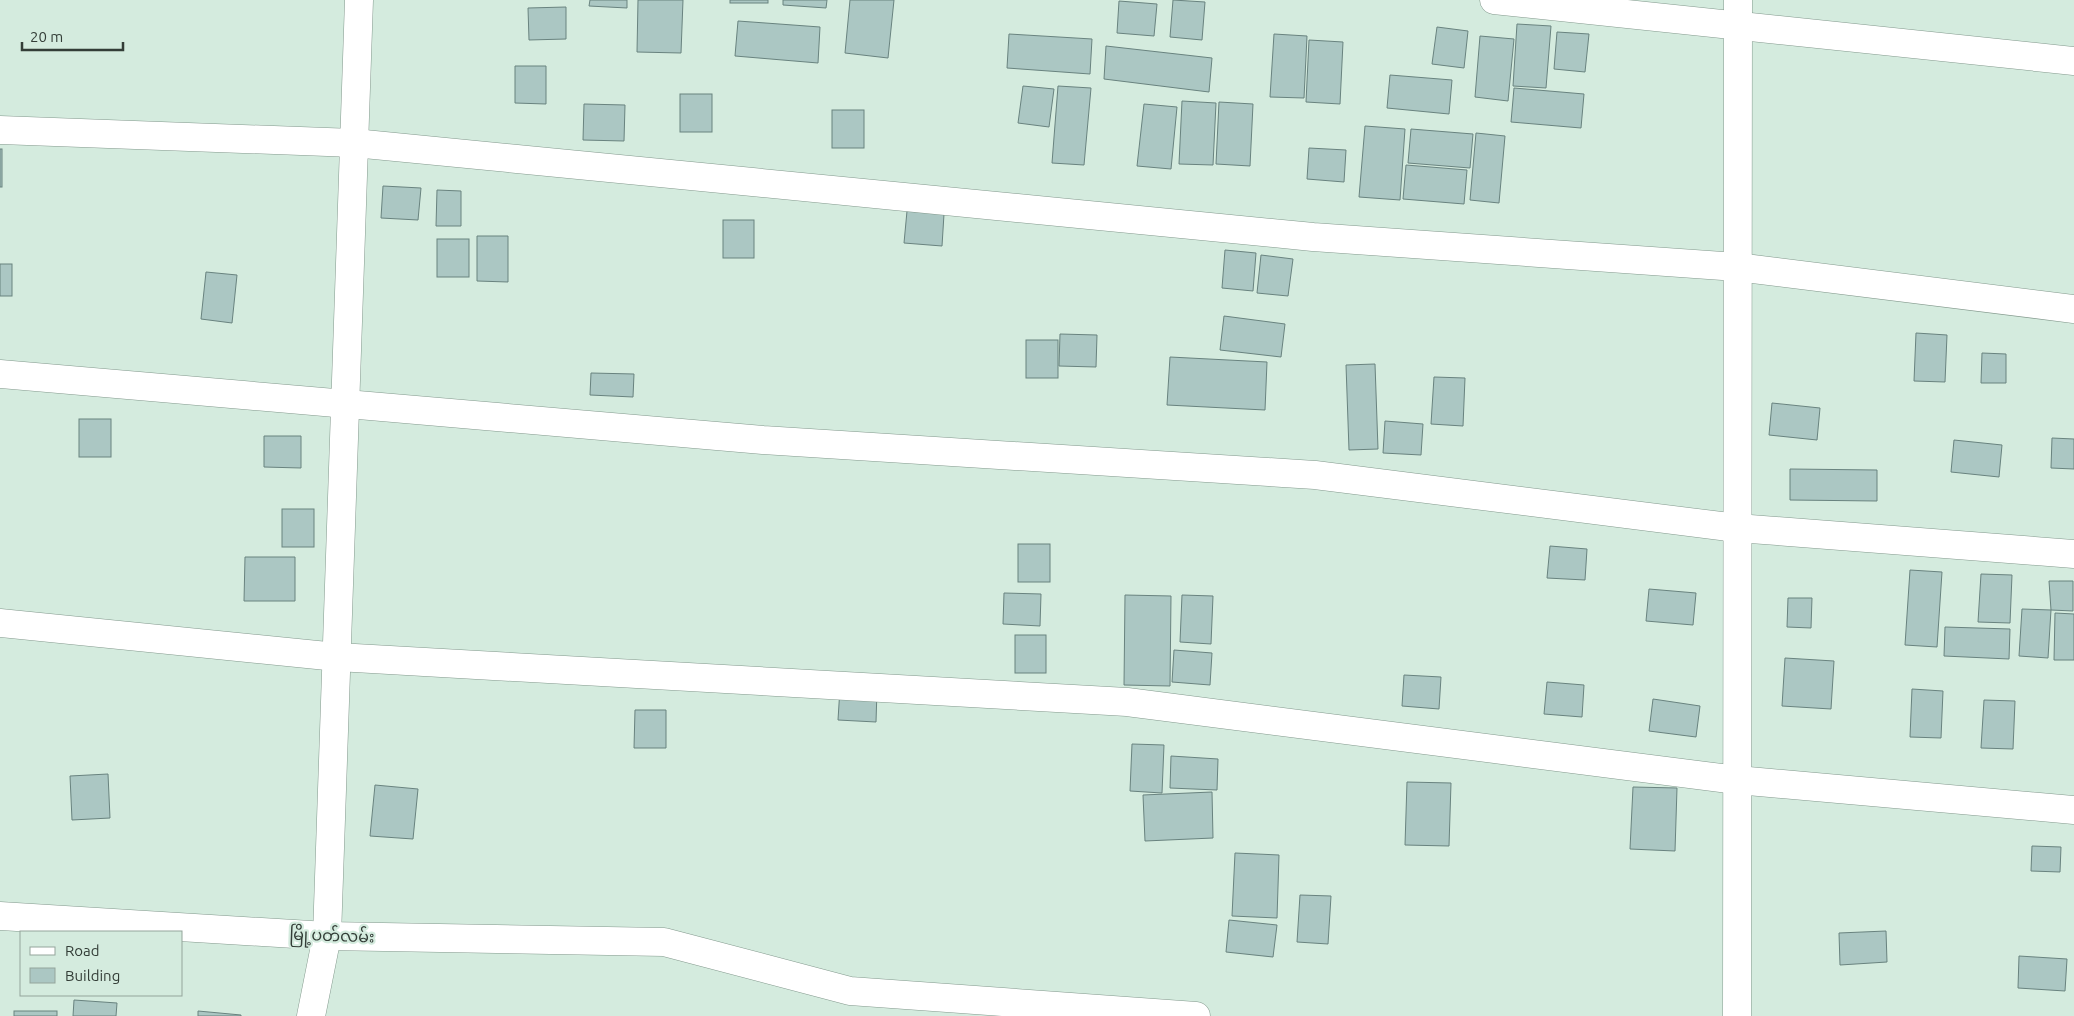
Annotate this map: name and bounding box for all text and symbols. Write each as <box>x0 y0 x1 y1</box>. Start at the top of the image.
scale bar <box>22 20 124 52</box>
text: 20 m <box>30 28 63 45</box>
street label: မြို့ပတ်လမ်း <box>289 923 375 950</box>
legend <box>20 931 182 996</box>
text: Road <box>65 942 100 959</box>
text: Building <box>65 967 120 984</box>

